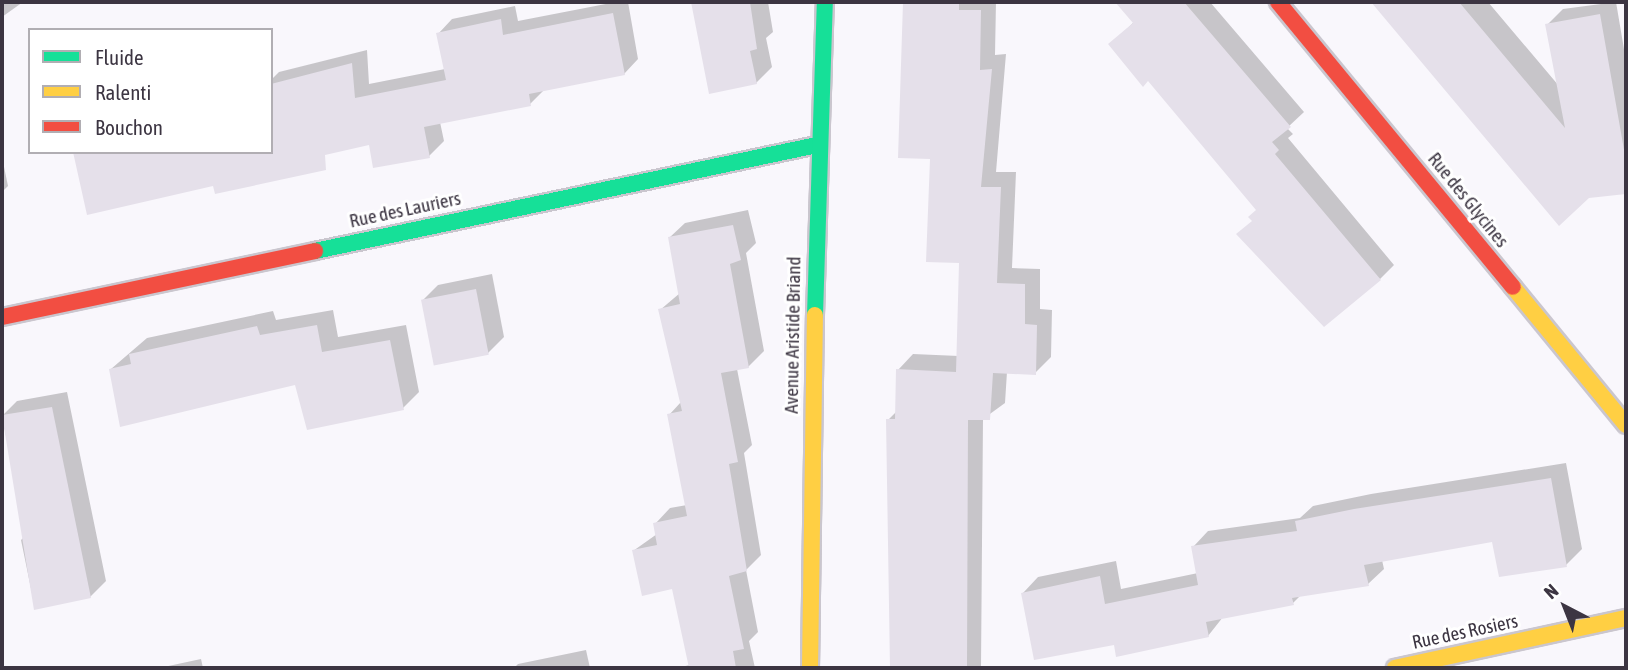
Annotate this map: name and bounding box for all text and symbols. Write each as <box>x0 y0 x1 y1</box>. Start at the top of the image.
legend <box>28 28 273 154</box>
text: Fluide <box>95 45 144 69</box>
text: Ralenti <box>95 80 151 104</box>
text: Bouchon <box>95 115 163 139</box>
street label: Rue des Glycines <box>1423 148 1513 252</box>
street label: Rue des Lauriers <box>347 187 463 233</box>
street label: Avenue Aristide Briand <box>780 256 806 414</box>
north arrow <box>1530 572 1600 642</box>
text: N <box>1539 579 1562 603</box>
street label: Rue des Rosiers <box>1410 610 1520 654</box>

